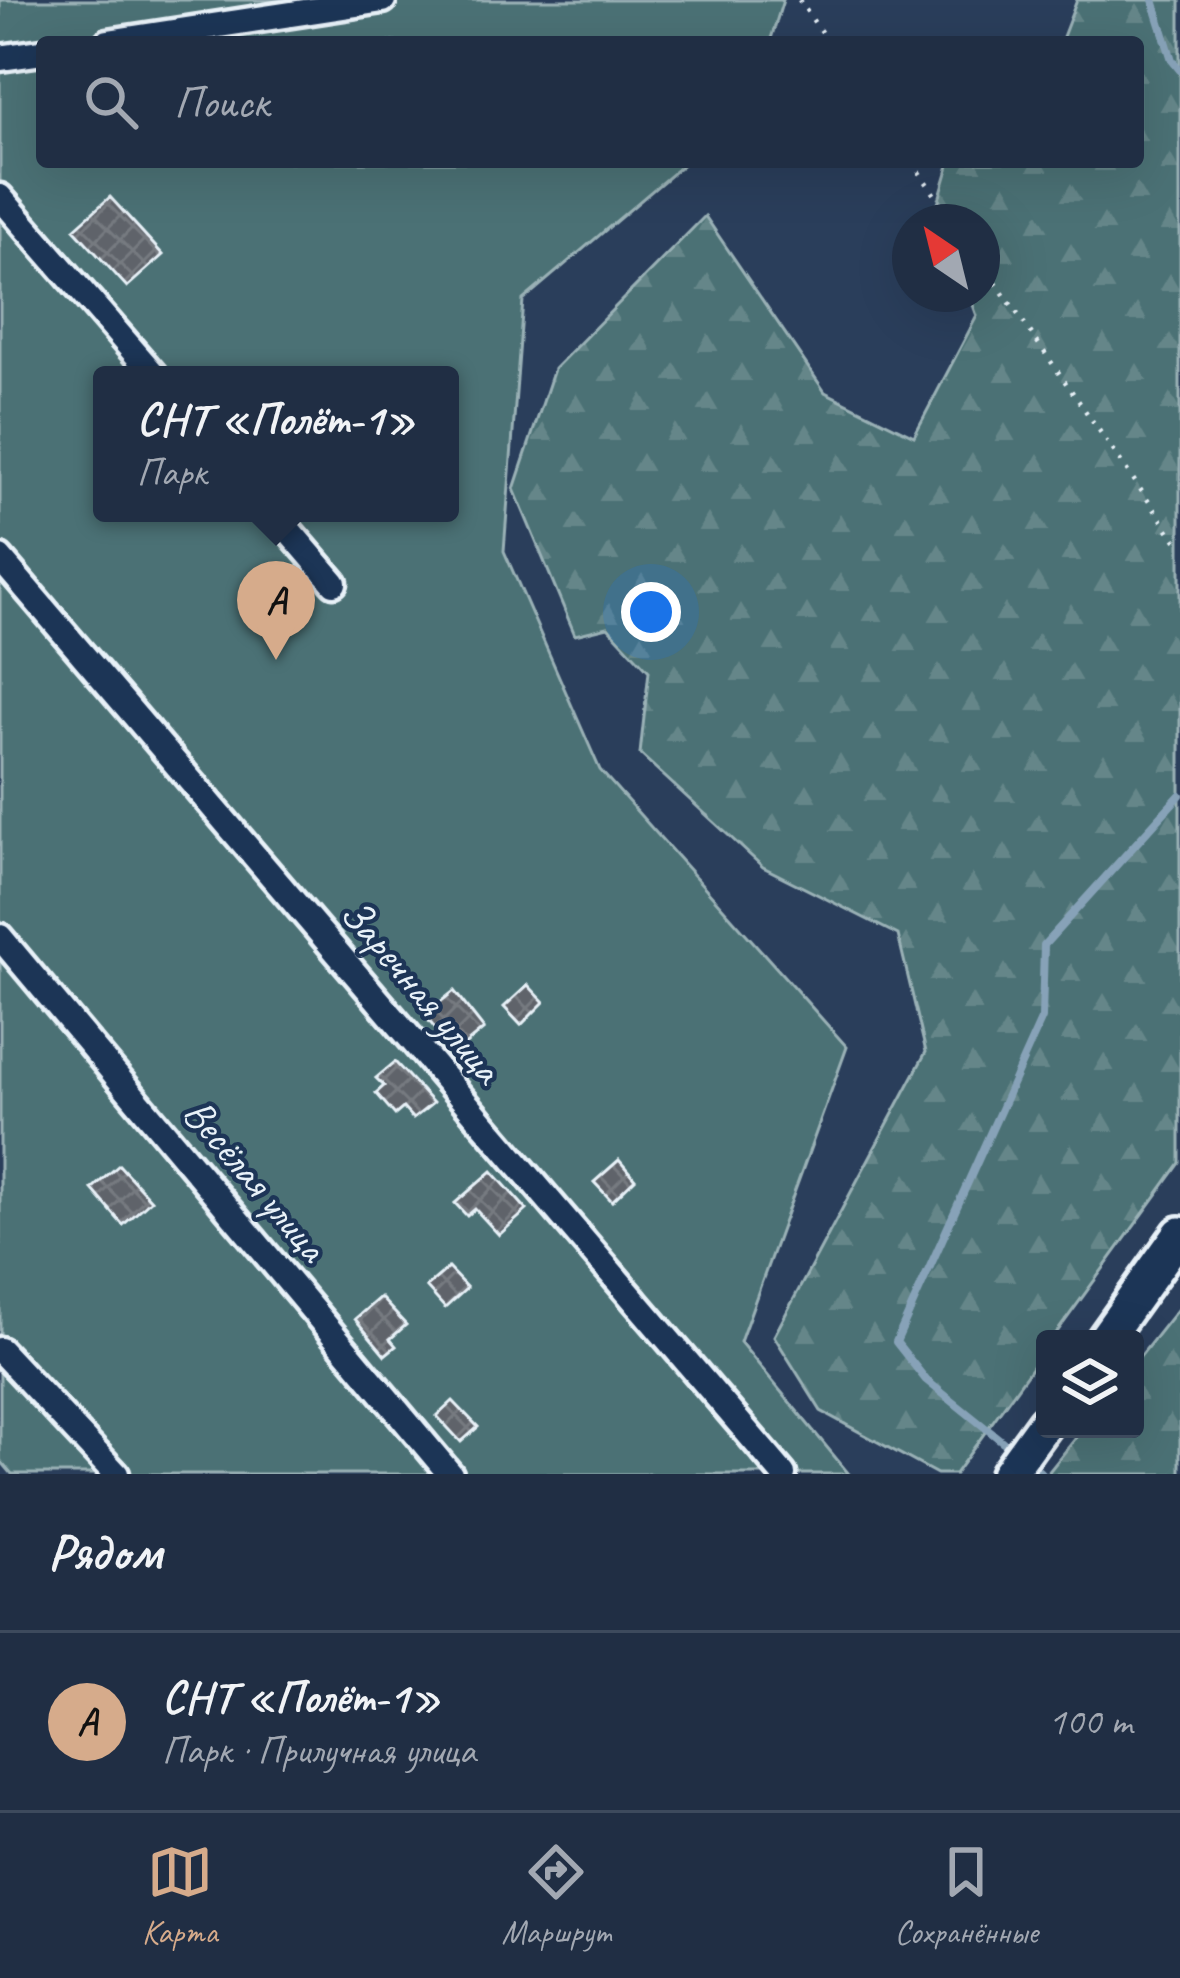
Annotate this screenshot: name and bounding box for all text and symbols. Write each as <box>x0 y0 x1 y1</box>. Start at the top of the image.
search box <box>36 36 1144 168</box>
icon: search <box>78 69 144 135</box>
text: Поиск <box>174 74 269 131</box>
north arrow <box>892 204 1000 312</box>
popup <box>93 366 459 522</box>
text: СНТ «Полёт-1» <box>137 391 415 448</box>
text: Парк <box>137 448 206 497</box>
pin: A <box>237 561 315 660</box>
your location <box>621 582 681 642</box>
street label: Заречная улица <box>328 888 515 1096</box>
street label: Весёлая улица <box>172 1088 340 1275</box>
map controls <box>1036 1330 1144 1438</box>
button: layers <box>1036 1330 1144 1438</box>
text: Рядом <box>48 1520 162 1584</box>
text: СНТ «Полёт-1» <box>162 1669 440 1726</box>
text: A <box>77 1697 97 1746</box>
text: 100 m <box>1048 1697 1132 1746</box>
text: Парк · Прилучная улица <box>162 1726 476 1775</box>
tab: Карта <box>142 1839 218 1953</box>
tab: Маршрут <box>502 1839 611 1953</box>
tab: Сохранённые <box>895 1839 1038 1953</box>

